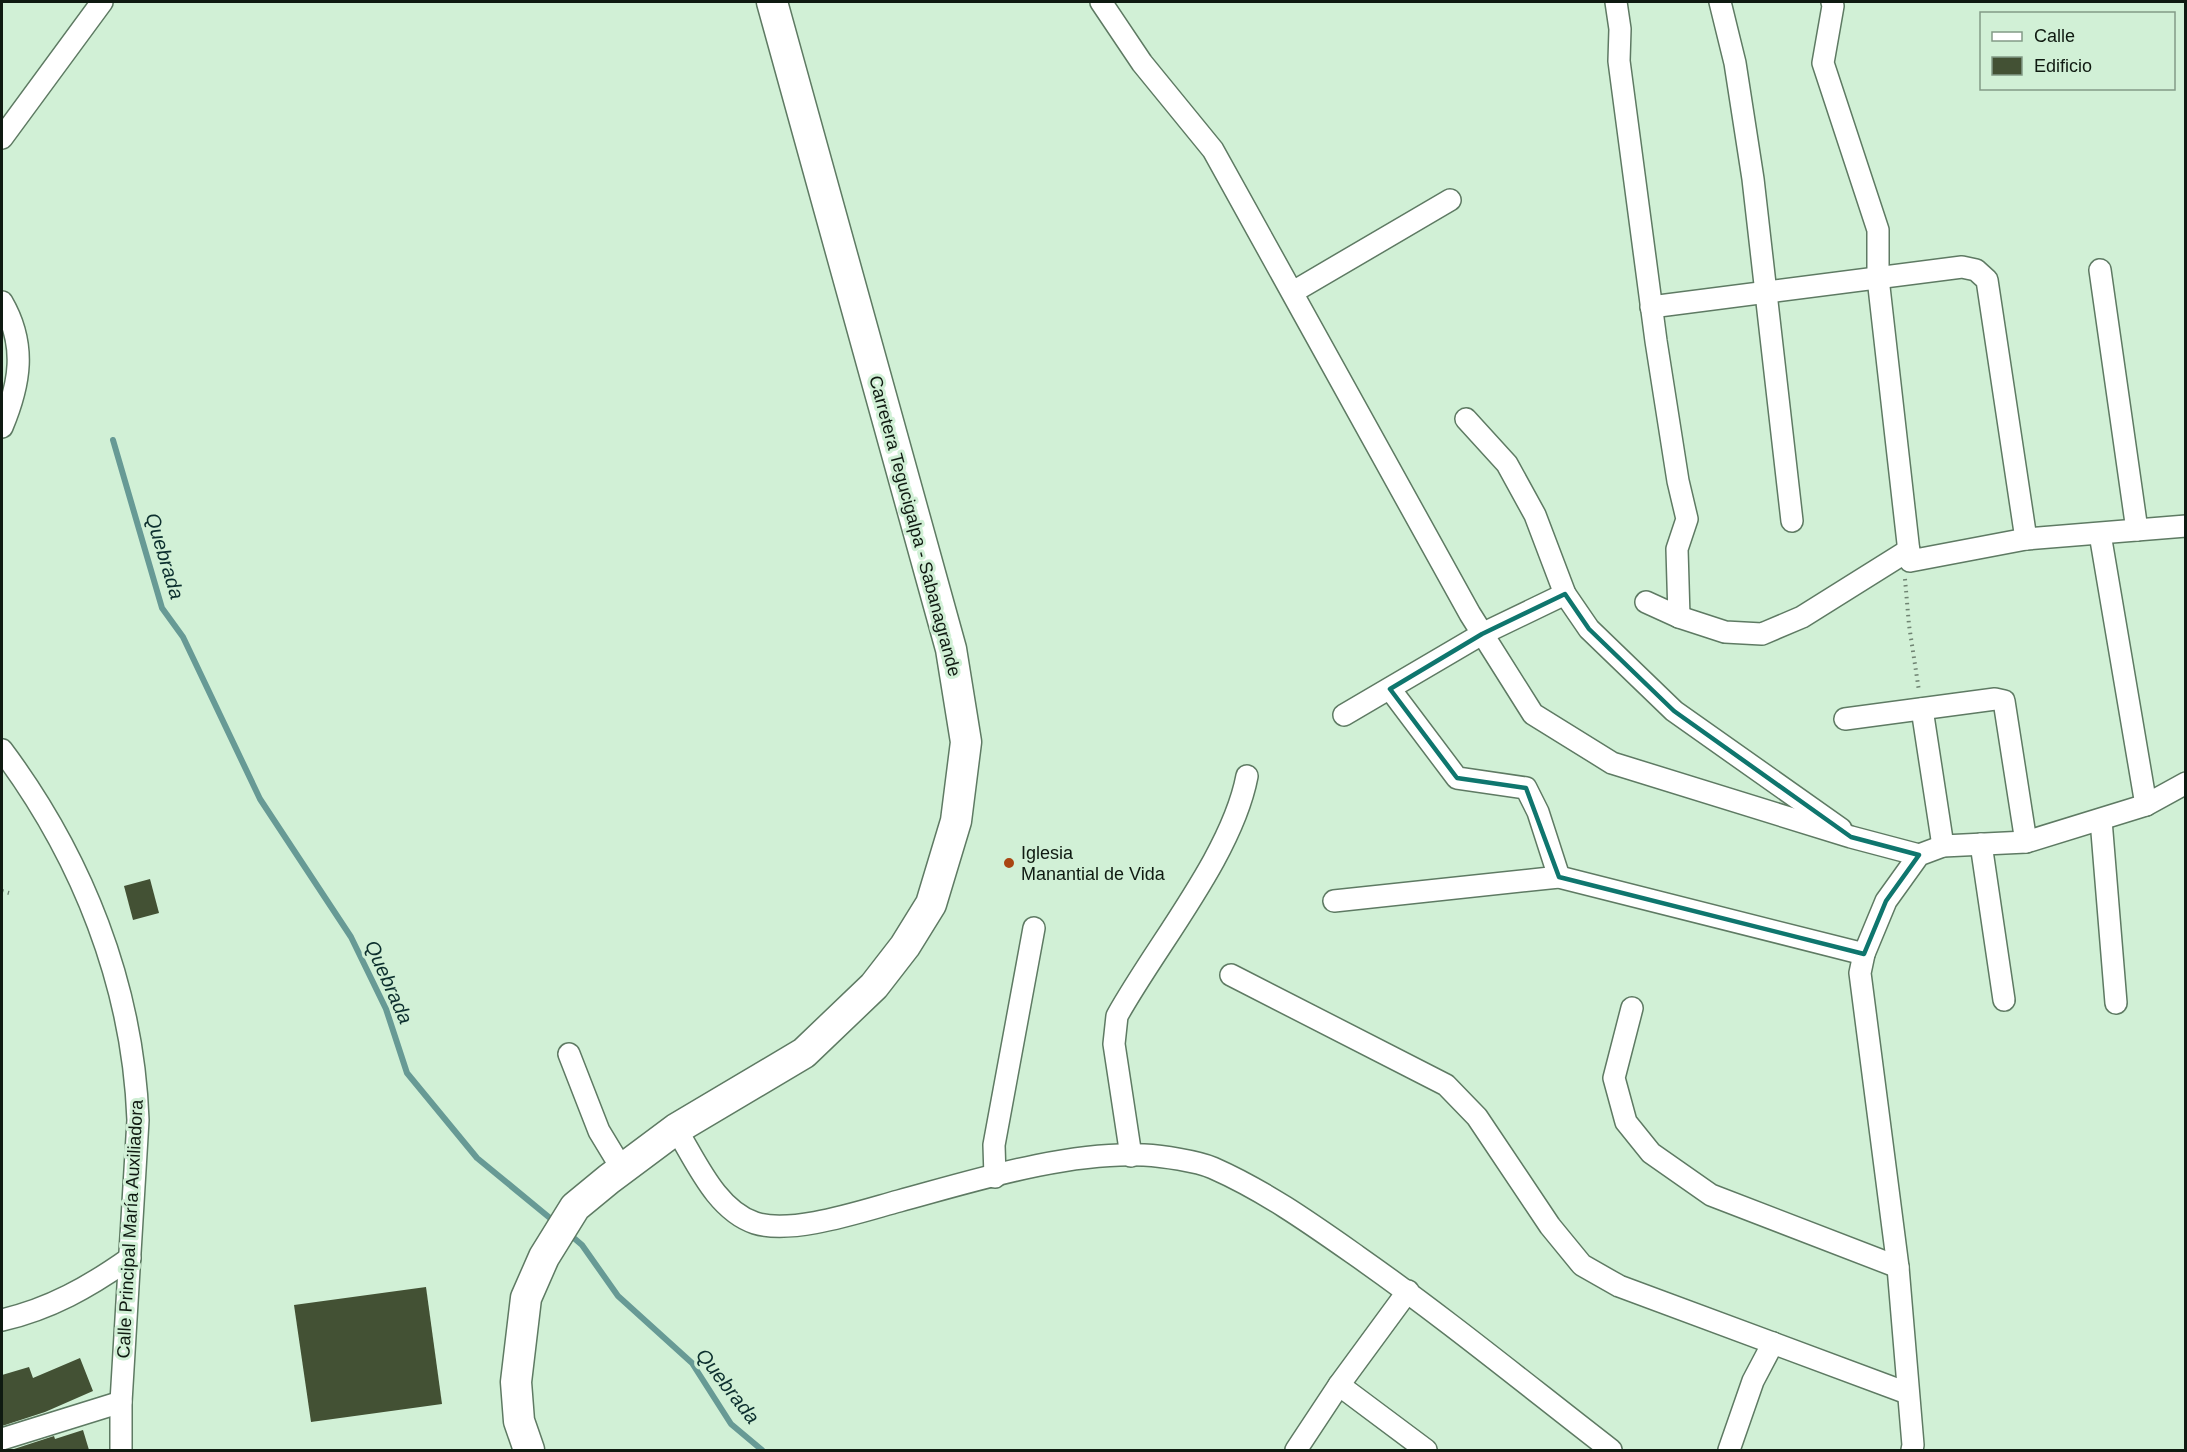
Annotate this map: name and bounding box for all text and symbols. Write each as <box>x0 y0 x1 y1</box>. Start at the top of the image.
legend <box>1980 12 2175 90</box>
text: Calle <box>2034 26 2075 46</box>
text: Edificio <box>2034 56 2092 76</box>
street label: Carretera Tegucigalpa - Sabanagrande <box>865 373 965 679</box>
water label: Quebrada <box>141 510 189 602</box>
place label: Iglesia Manantial de Vida <box>1021 843 1166 884</box>
marker: Iglesia Manantial de Vida <box>1002 856 1016 870</box>
water label: Quebrada <box>361 937 417 1027</box>
street label: Calle Principal María Auxiliadora <box>113 1098 147 1359</box>
water label: Quebrada <box>692 1344 764 1428</box>

